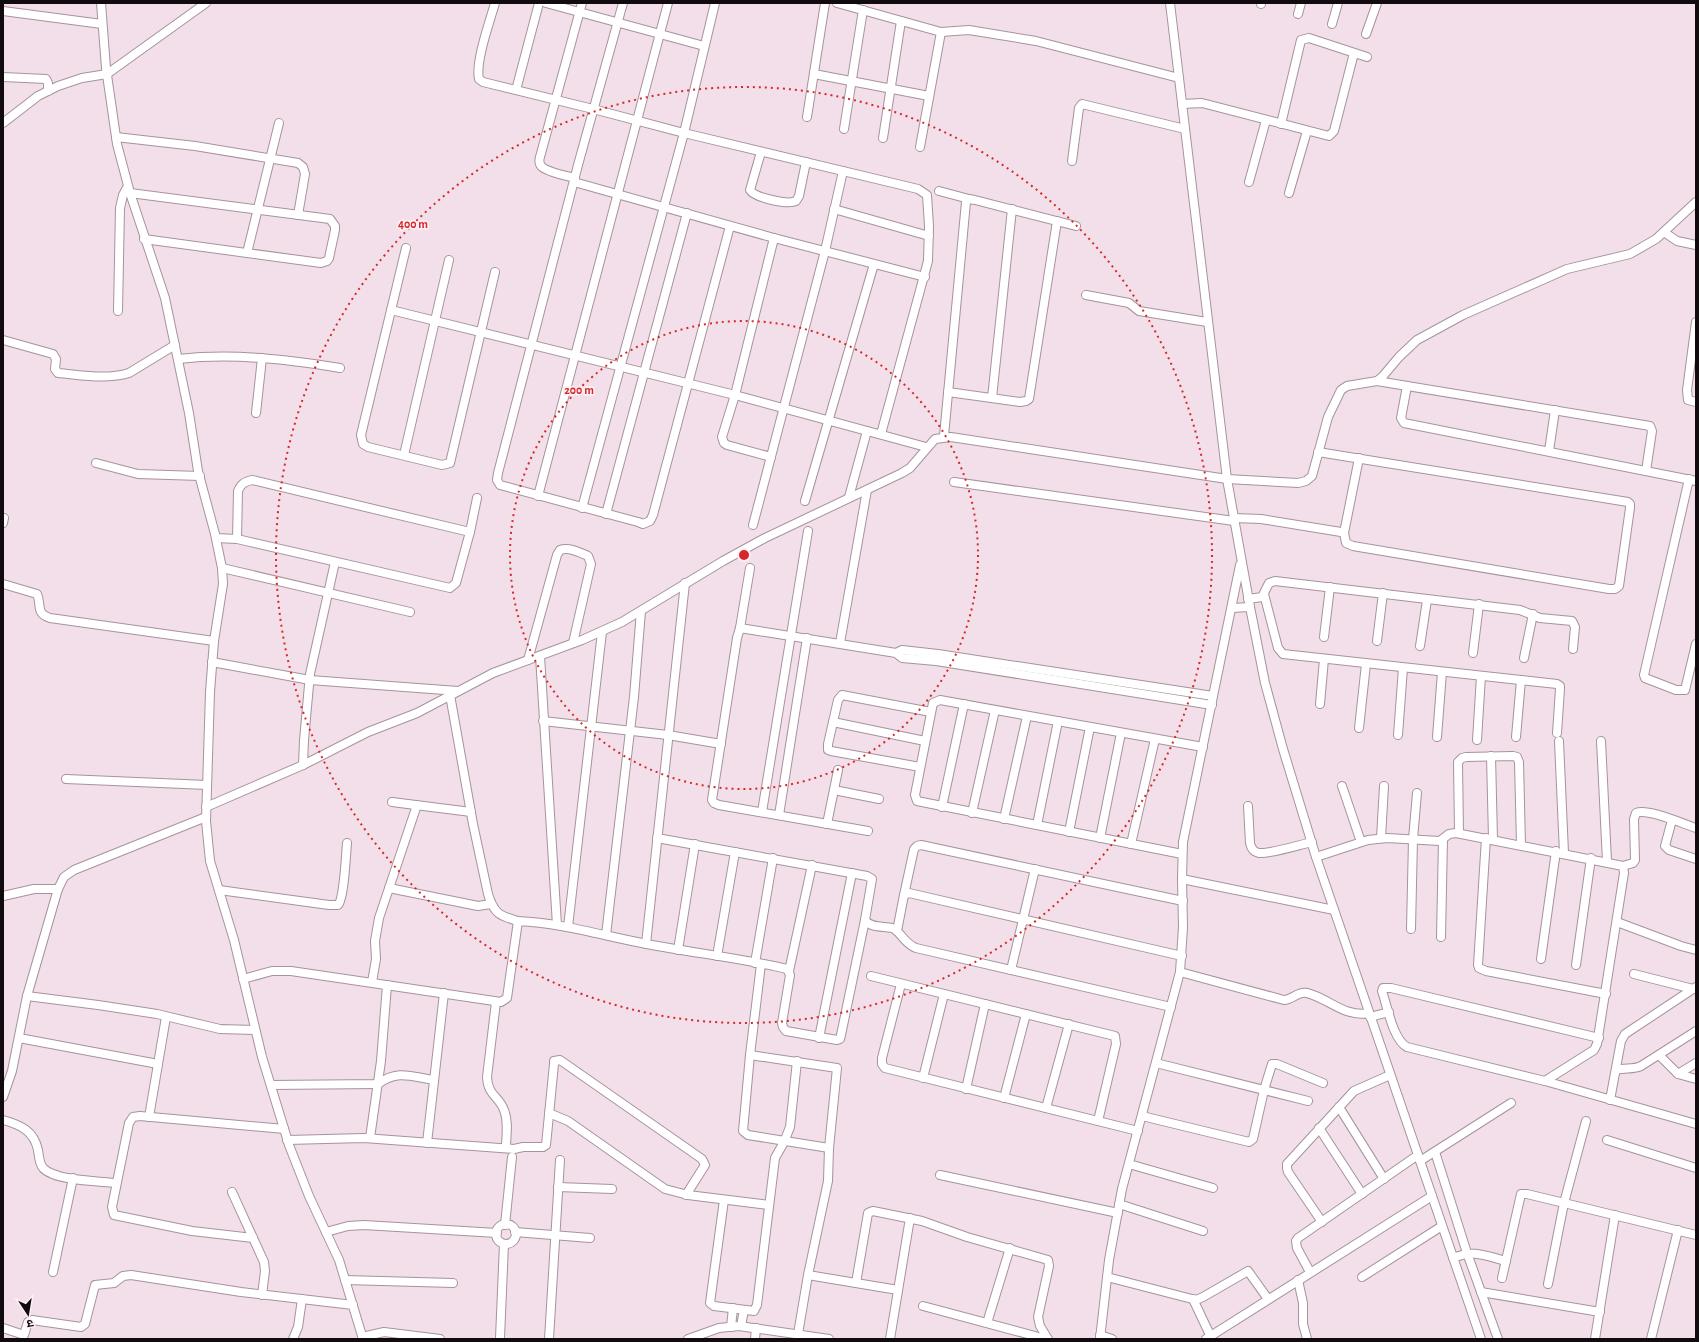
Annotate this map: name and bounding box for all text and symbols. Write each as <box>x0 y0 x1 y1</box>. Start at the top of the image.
text: 400 m <box>398 218 428 230</box>
text: 200 m <box>564 384 594 396</box>
centre of rings <box>737 548 751 562</box>
north arrow <box>8 1294 48 1334</box>
text: उ <box>25 1317 34 1329</box>

